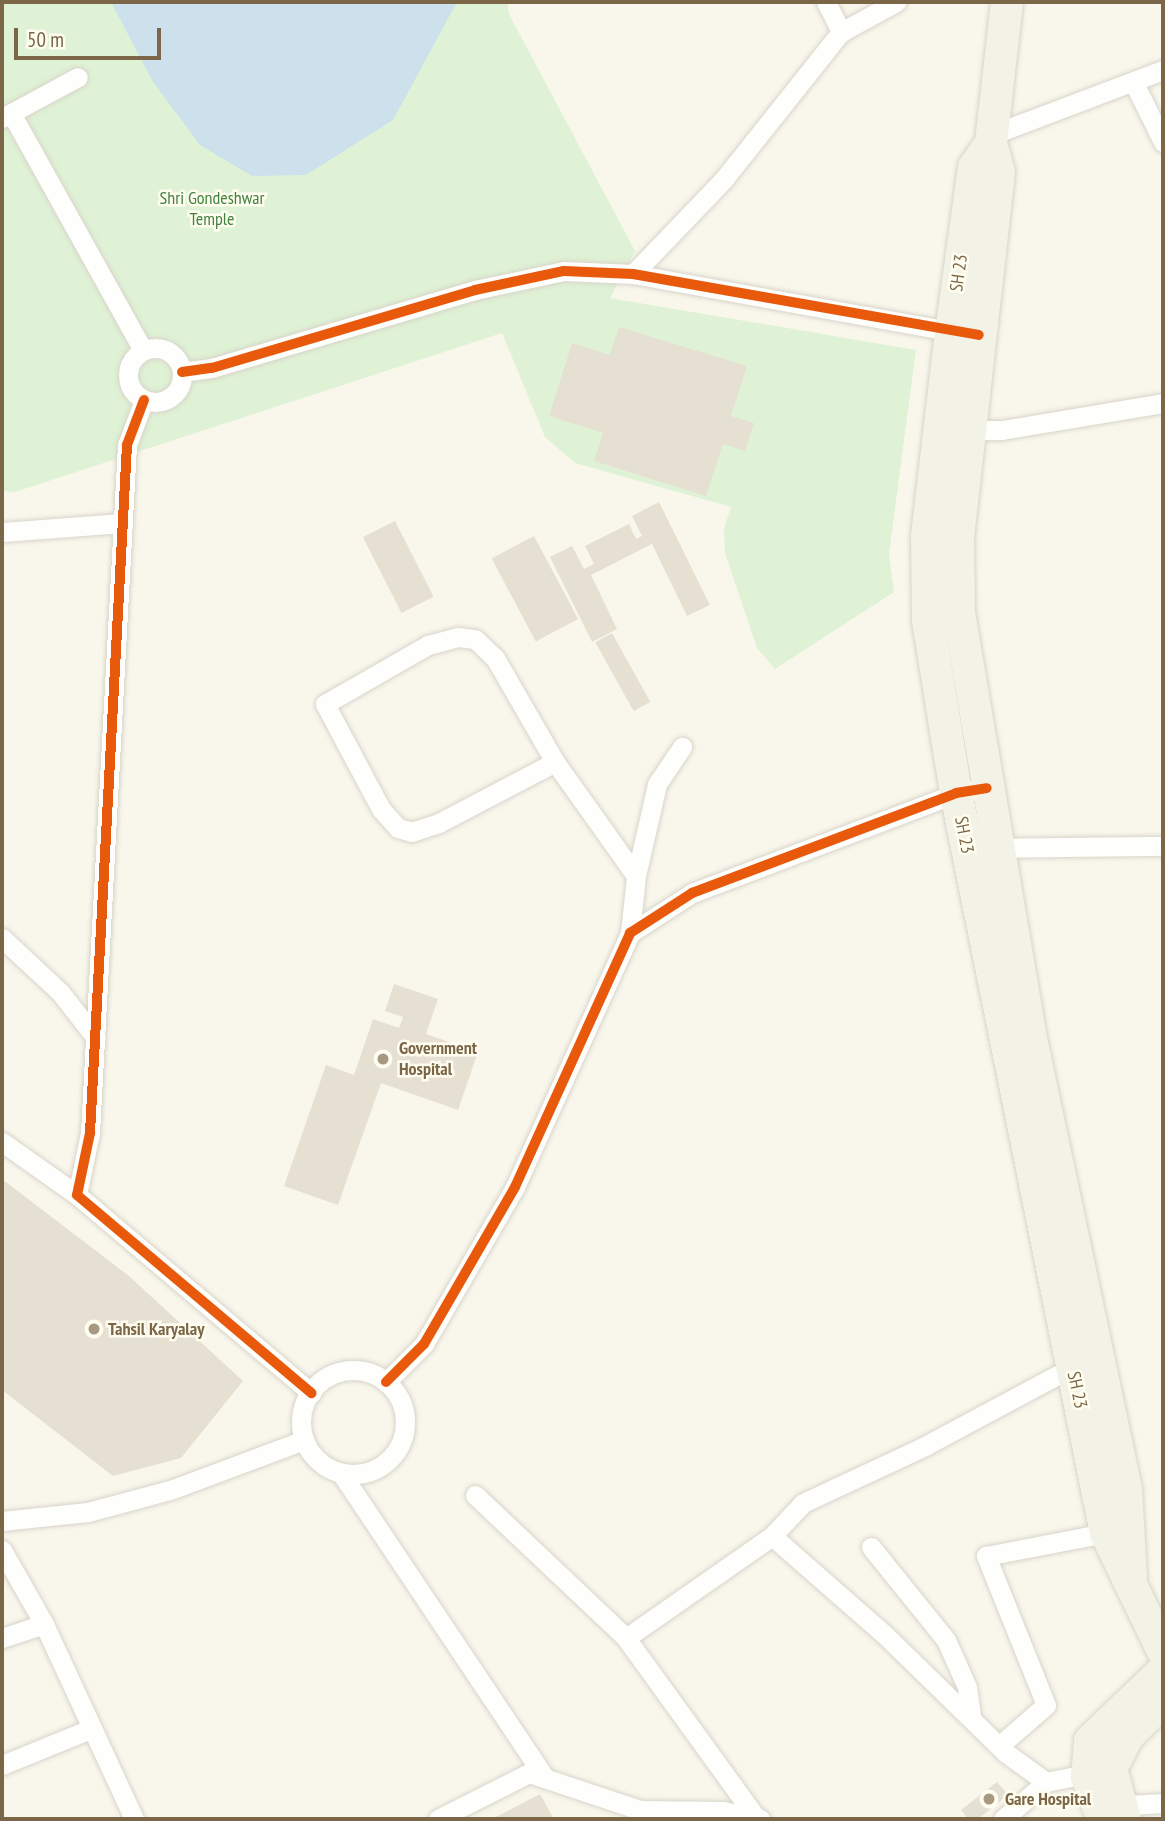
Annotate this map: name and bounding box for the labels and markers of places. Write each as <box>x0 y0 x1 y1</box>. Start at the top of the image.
place label: Government Hospital <box>399 1038 477 1080</box>
marker: Government Hospital <box>373 1049 393 1069</box>
place label: Tahsil Karyalay <box>108 1318 204 1340</box>
marker: Tahsil Karyalay <box>86 1321 102 1337</box>
place label: Gare Hospital <box>1005 1788 1091 1810</box>
marker: Gare Hospital <box>979 1789 999 1809</box>

